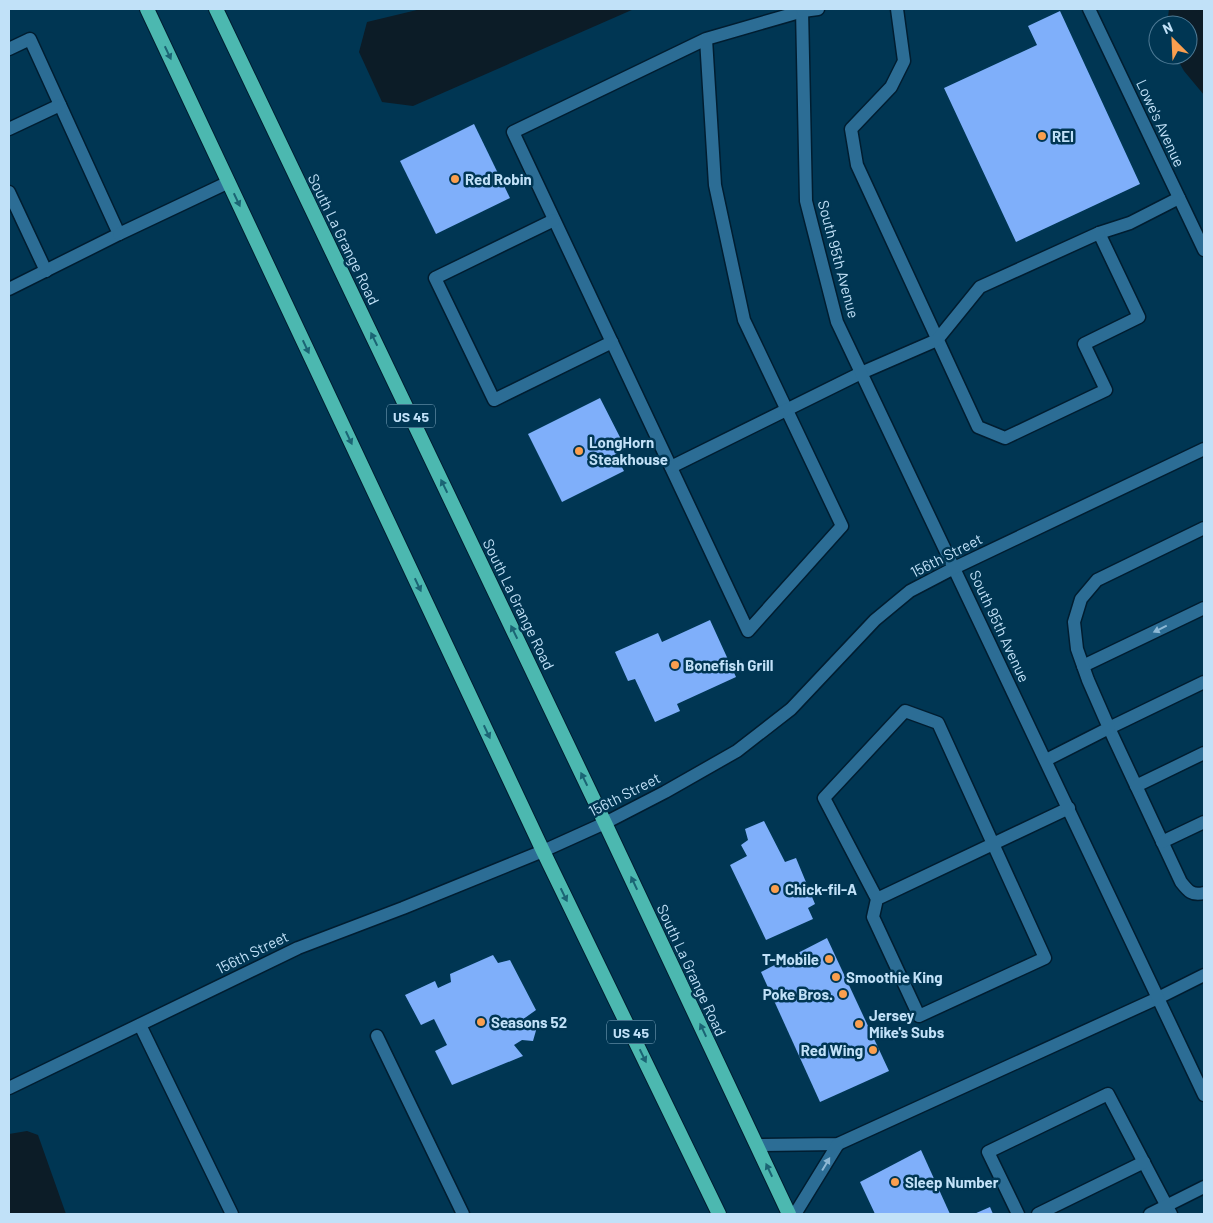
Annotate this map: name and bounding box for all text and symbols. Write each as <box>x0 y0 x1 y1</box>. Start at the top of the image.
north arrow <box>1148 15 1198 65</box>
text: N <box>1160 18 1175 37</box>
one-way arrow <box>164 46 172 60</box>
street label: Lowe's Avenue <box>1133 77 1189 169</box>
place label: REI <box>1052 127 1074 145</box>
marker: REI <box>1036 130 1048 142</box>
place label: Red Robin <box>465 170 532 188</box>
street label: South La Grange Road <box>305 171 383 307</box>
marker: Red Robin <box>449 173 461 185</box>
one-way arrow <box>233 193 241 207</box>
street label: South 95th Avenue <box>815 198 863 320</box>
one-way arrow <box>370 332 378 346</box>
one-way arrow <box>302 340 310 354</box>
road number: US 45 <box>387 404 435 428</box>
one-way arrow <box>345 431 353 445</box>
place label: LongHorn Steakhouse <box>589 433 668 468</box>
marker: LongHorn Steakhouse <box>573 445 585 457</box>
one-way arrow <box>440 479 448 493</box>
street label: 156th Street <box>907 529 985 581</box>
street label: South La Grange Road <box>480 536 558 672</box>
street label: South 95th Avenue <box>966 567 1034 685</box>
one-way arrow <box>414 578 422 592</box>
one-way arrow <box>510 625 518 639</box>
one-way arrow <box>1153 625 1167 633</box>
place label: Bonefish Grill <box>685 656 773 674</box>
marker: Bonefish Grill <box>669 659 681 671</box>
one-way arrow <box>483 725 491 739</box>
street label: 156th Street <box>585 768 663 820</box>
one-way arrow <box>580 772 588 786</box>
one-way arrow <box>629 876 637 890</box>
place label: Chick-fil-A <box>785 880 857 898</box>
marker: Chick-fil-A <box>769 883 781 895</box>
one-way arrow <box>560 887 568 902</box>
street label: South La Grange Road <box>654 901 730 1039</box>
street label: 156th Street <box>213 927 291 977</box>
place label: T-Mobile <box>762 950 819 968</box>
marker: T-Mobile <box>823 953 835 965</box>
place label: Smoothie King <box>846 968 943 986</box>
marker: Smoothie King <box>830 971 842 983</box>
place label: Poke Bros. <box>763 985 833 1003</box>
marker: Poke Bros. <box>837 988 849 1000</box>
place label: Jersey Mike's Subs <box>869 1006 945 1041</box>
place label: Seasons 52 <box>491 1013 567 1031</box>
marker: Seasons 52 <box>475 1016 487 1028</box>
marker: Jersey Mike's Subs <box>853 1018 865 1030</box>
road number: US 45 <box>607 1020 655 1044</box>
one-way arrow <box>698 1023 706 1037</box>
place label: Red Wing <box>801 1041 863 1059</box>
marker: Red Wing <box>867 1044 879 1056</box>
one-way arrow <box>638 1049 647 1064</box>
one-way arrow <box>821 1157 830 1170</box>
one-way arrow <box>764 1163 772 1177</box>
place label: Sleep Number <box>905 1173 999 1191</box>
marker: Sleep Number <box>889 1176 901 1188</box>

